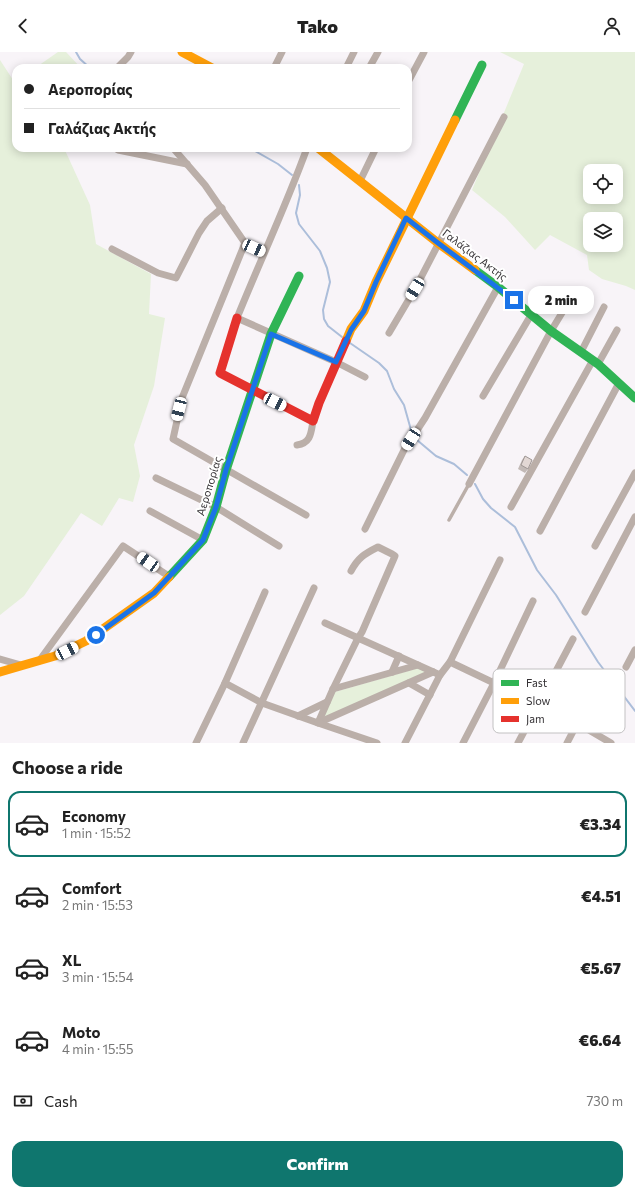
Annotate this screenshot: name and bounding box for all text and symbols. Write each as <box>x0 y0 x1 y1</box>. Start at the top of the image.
icon: back <box>12 15 34 37</box>
text: Tako <box>297 15 338 37</box>
icon: person <box>601 15 623 37</box>
text: Αεροπορίας <box>48 80 133 98</box>
text: Γαλάζιας Ακτής <box>48 119 156 137</box>
map controls <box>583 164 623 252</box>
button: locate <box>583 164 623 204</box>
button: layers <box>583 212 623 252</box>
street label: Γαλάζιας Ακτής <box>440 226 510 283</box>
car <box>241 238 267 258</box>
car <box>404 276 426 302</box>
callout: 2 min <box>528 286 594 314</box>
route end <box>505 291 523 309</box>
text: 2 min <box>545 292 577 308</box>
car <box>262 391 288 413</box>
car <box>170 396 188 422</box>
car <box>399 426 423 452</box>
street label: Αεροπορίας <box>193 455 224 517</box>
car <box>135 550 161 574</box>
route start <box>87 626 105 644</box>
car <box>54 640 80 662</box>
legend <box>493 669 625 733</box>
text: Fast <box>526 676 548 689</box>
text: Slow <box>526 694 551 707</box>
text: Jam <box>526 712 545 726</box>
text: Choose a ride <box>12 756 123 778</box>
icon: car <box>14 806 50 842</box>
text: Economy <box>62 807 126 825</box>
text: €3.34 <box>579 815 621 833</box>
text: 1 min · 15:52 <box>62 825 131 841</box>
icon: car <box>14 878 50 914</box>
text: Comfort <box>62 879 122 897</box>
text: €4.51 <box>581 887 621 905</box>
text: 2 min · 15:53 <box>62 897 133 913</box>
icon: car <box>14 950 50 986</box>
text: XL <box>62 951 81 969</box>
text: €5.67 <box>580 959 621 977</box>
text: 3 min · 15:54 <box>62 969 133 985</box>
icon: car <box>14 1022 50 1058</box>
text: Moto <box>62 1023 101 1041</box>
text: €6.64 <box>579 1031 621 1049</box>
text: 4 min · 15:55 <box>62 1041 134 1057</box>
icon: cash <box>12 1090 34 1112</box>
text: Cash <box>44 1092 78 1110</box>
text: 730 m <box>586 1093 623 1109</box>
button: Confirm <box>12 1141 623 1187</box>

